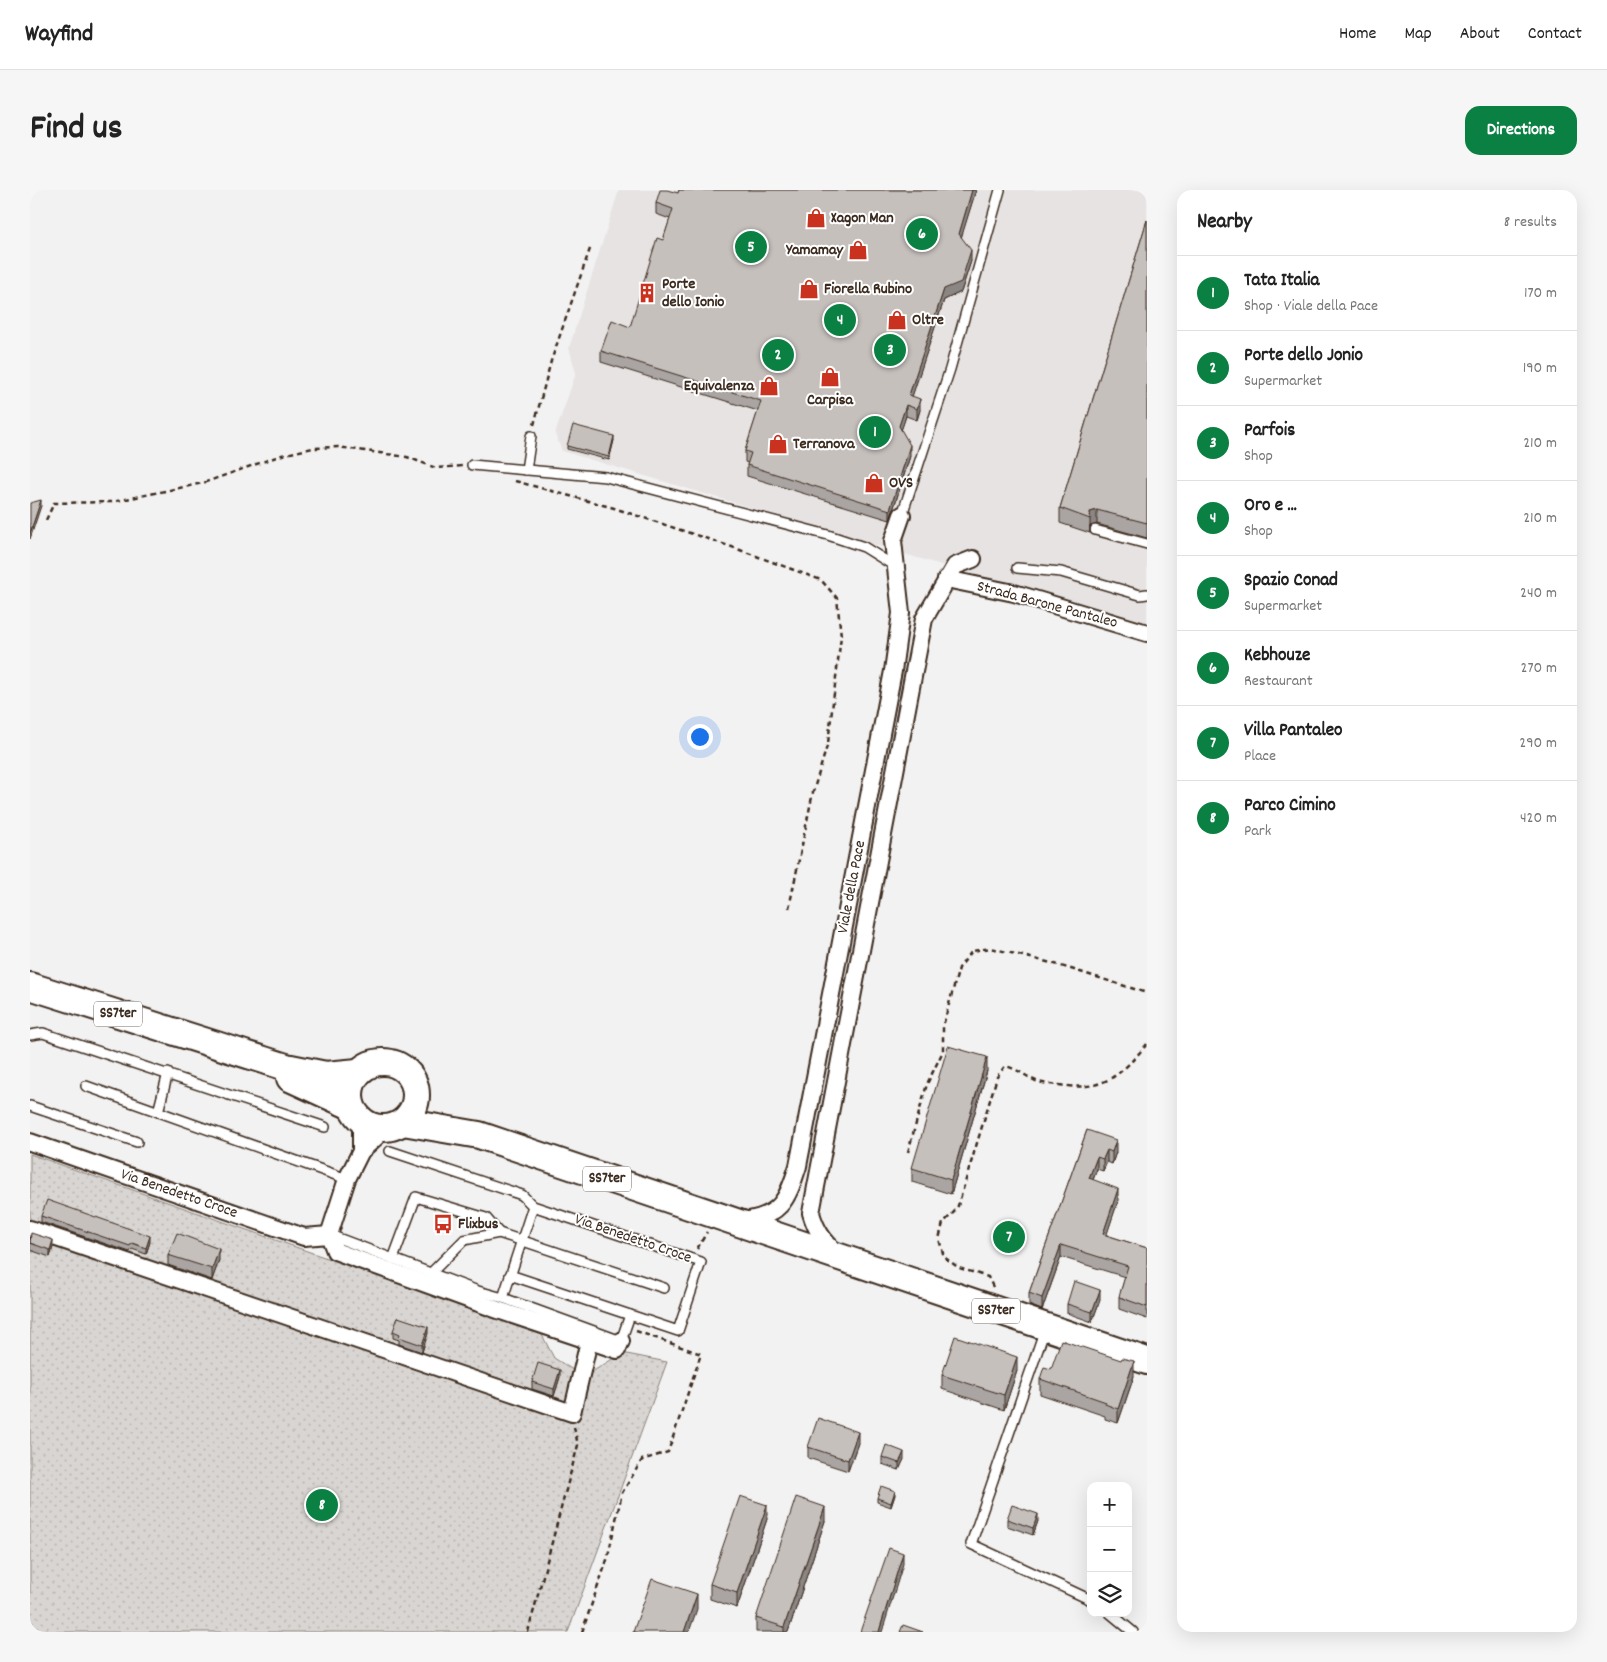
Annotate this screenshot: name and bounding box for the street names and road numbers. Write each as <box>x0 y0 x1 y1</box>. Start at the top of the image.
street label: Strada Barone Pantaleo <box>974 575 1120 635</box>
street label: Viale della Pace <box>832 839 872 935</box>
road number: SS7ter <box>94 1002 142 1026</box>
street label: Via Benedetto Croce <box>117 1163 241 1225</box>
road number: SS7ter <box>583 1166 631 1192</box>
street label: Via Benedetto Croce <box>571 1208 695 1270</box>
road number: SS7ter <box>972 1298 1020 1324</box>

